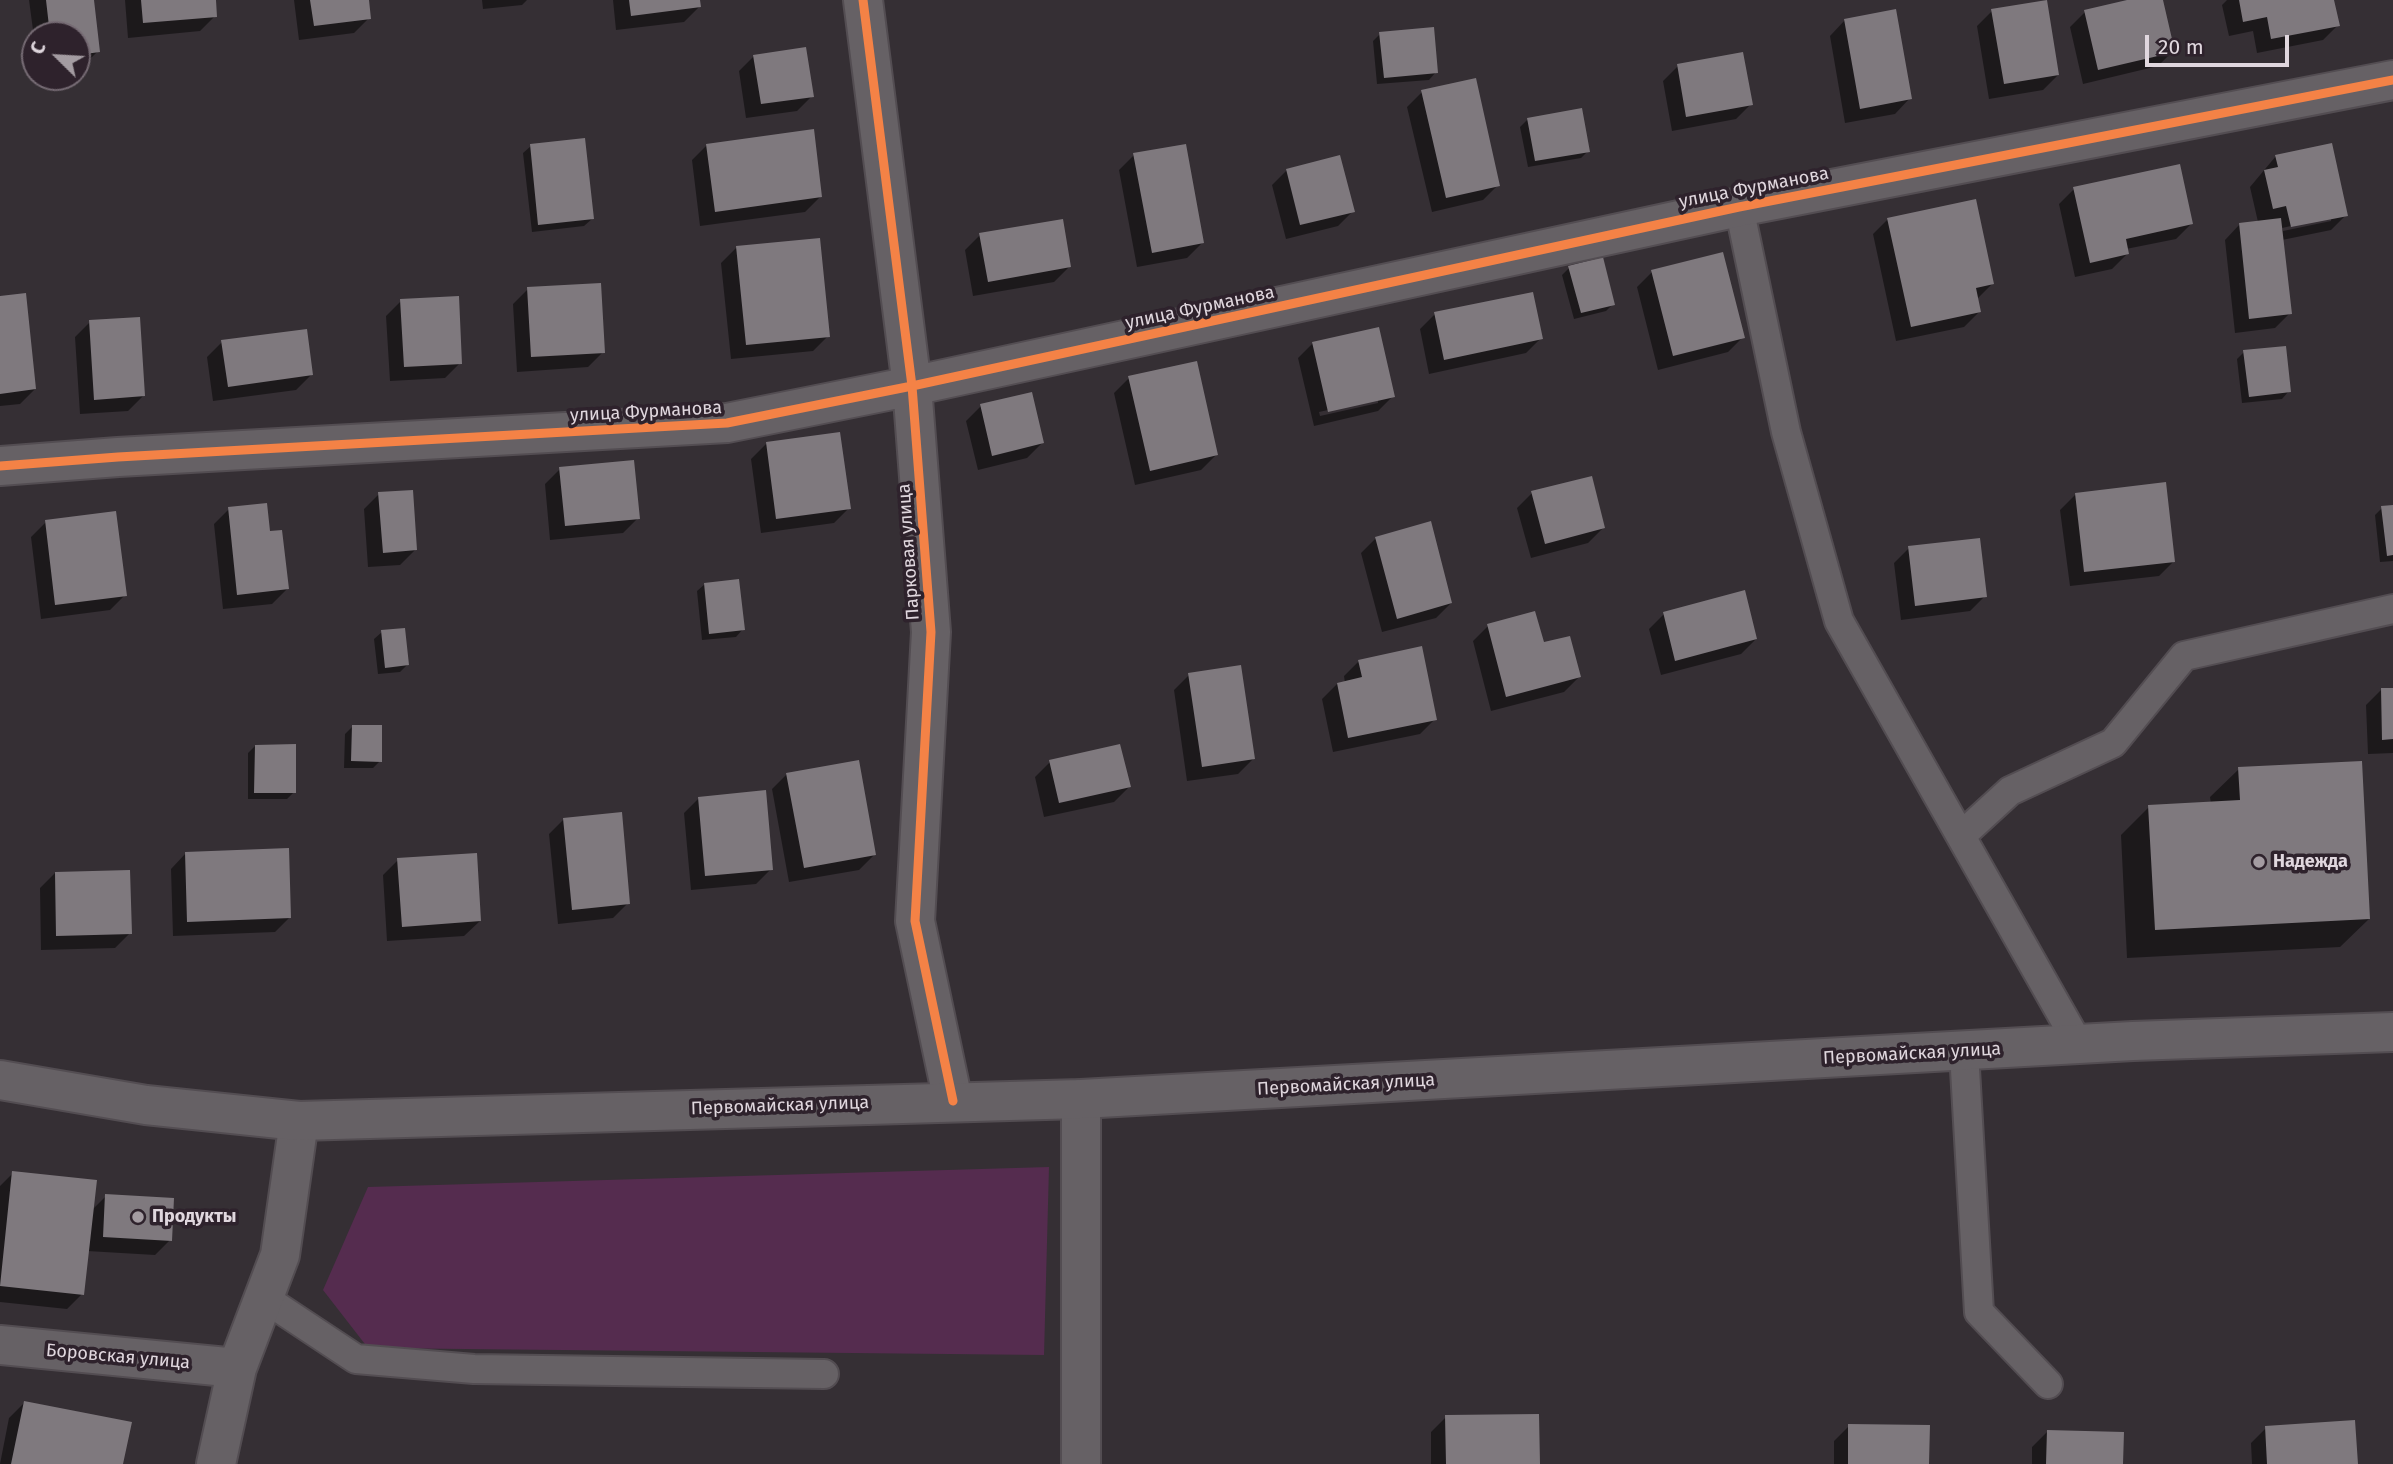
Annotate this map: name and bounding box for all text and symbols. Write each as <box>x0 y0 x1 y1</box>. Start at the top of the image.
north arrow <box>21 21 91 91</box>
scale bar <box>2148 21 2292 65</box>
text: 20 m <box>2158 34 2204 60</box>
text: С <box>25 38 51 58</box>
street label: улица Фурманова <box>1677 163 1831 213</box>
street label: улица Фурманова <box>1123 282 1277 334</box>
street label: улица Фурманова <box>570 397 722 427</box>
street label: Парковая улица <box>893 483 925 621</box>
place label: Надежда <box>2273 851 2348 873</box>
marker: Надежда <box>2251 854 2267 870</box>
street label: Первомайская улица <box>1822 1039 2002 1069</box>
street label: Первомайская улица <box>1256 1070 1436 1100</box>
street label: Первомайская улица <box>691 1092 869 1120</box>
place label: Продукты <box>152 1206 236 1228</box>
marker: Продукты <box>130 1209 146 1225</box>
street label: Боровская улица <box>45 1340 191 1374</box>

